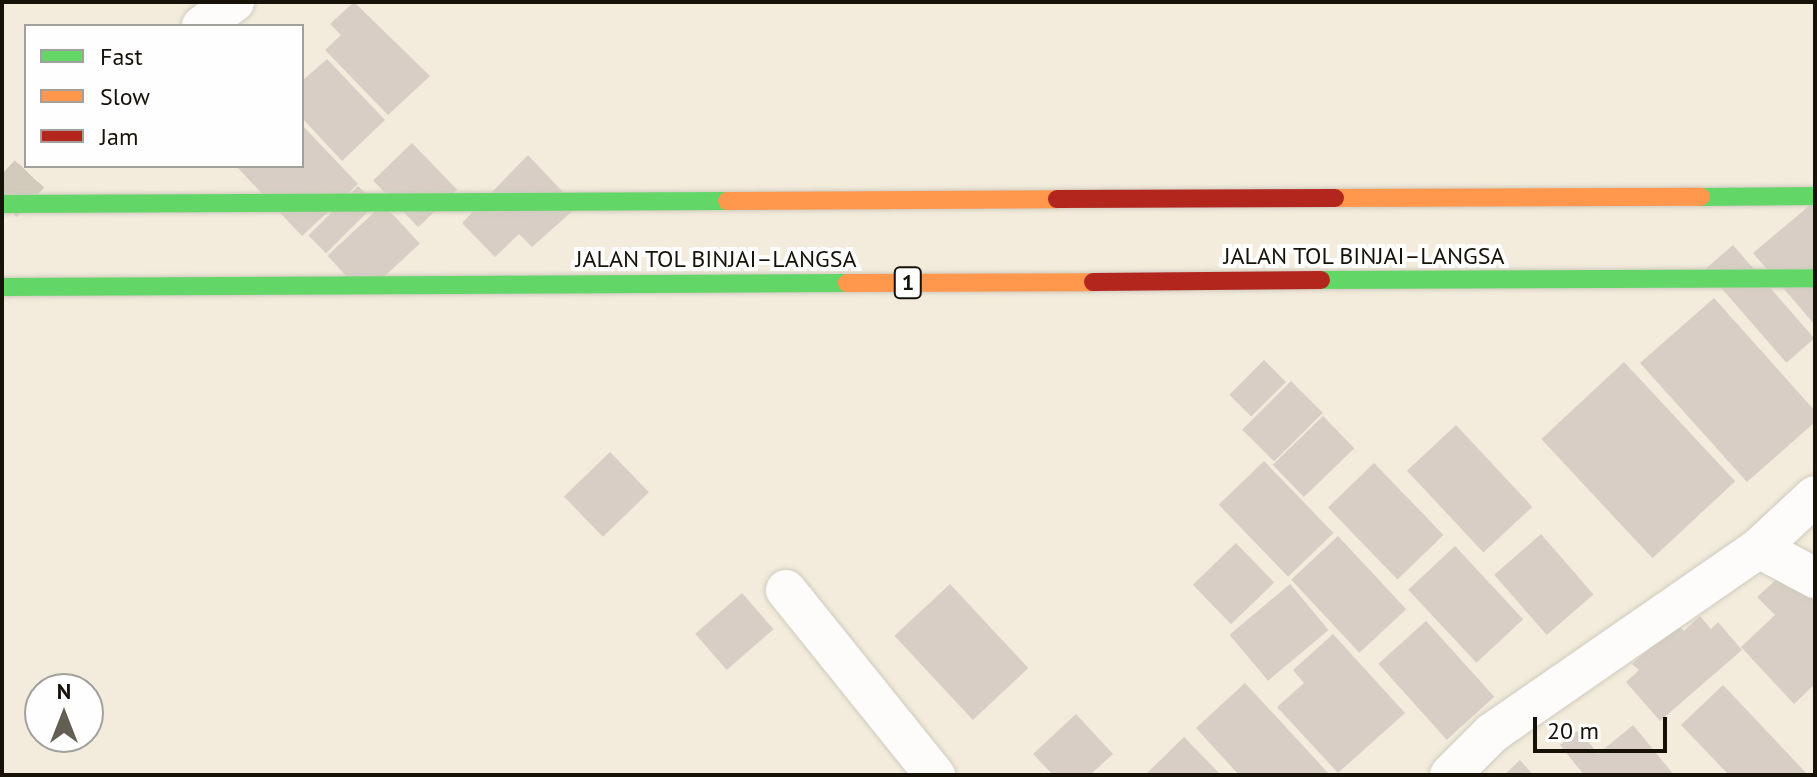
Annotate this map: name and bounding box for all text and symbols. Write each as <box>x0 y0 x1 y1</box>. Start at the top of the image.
legend <box>24 24 304 168</box>
text: Fast <box>100 41 143 72</box>
text: Slow <box>100 81 150 112</box>
text: Jam <box>100 121 138 152</box>
street label: JALAN TOL BINJAI–LANGSA <box>1223 242 1505 270</box>
street label: JALAN TOL BINJAI–LANGSA <box>575 245 857 273</box>
road number: 1 <box>892 265 924 301</box>
north arrow <box>24 673 104 753</box>
text: N <box>57 677 71 705</box>
scale bar <box>1537 701 1671 751</box>
text: 20 m <box>1547 715 1599 746</box>

